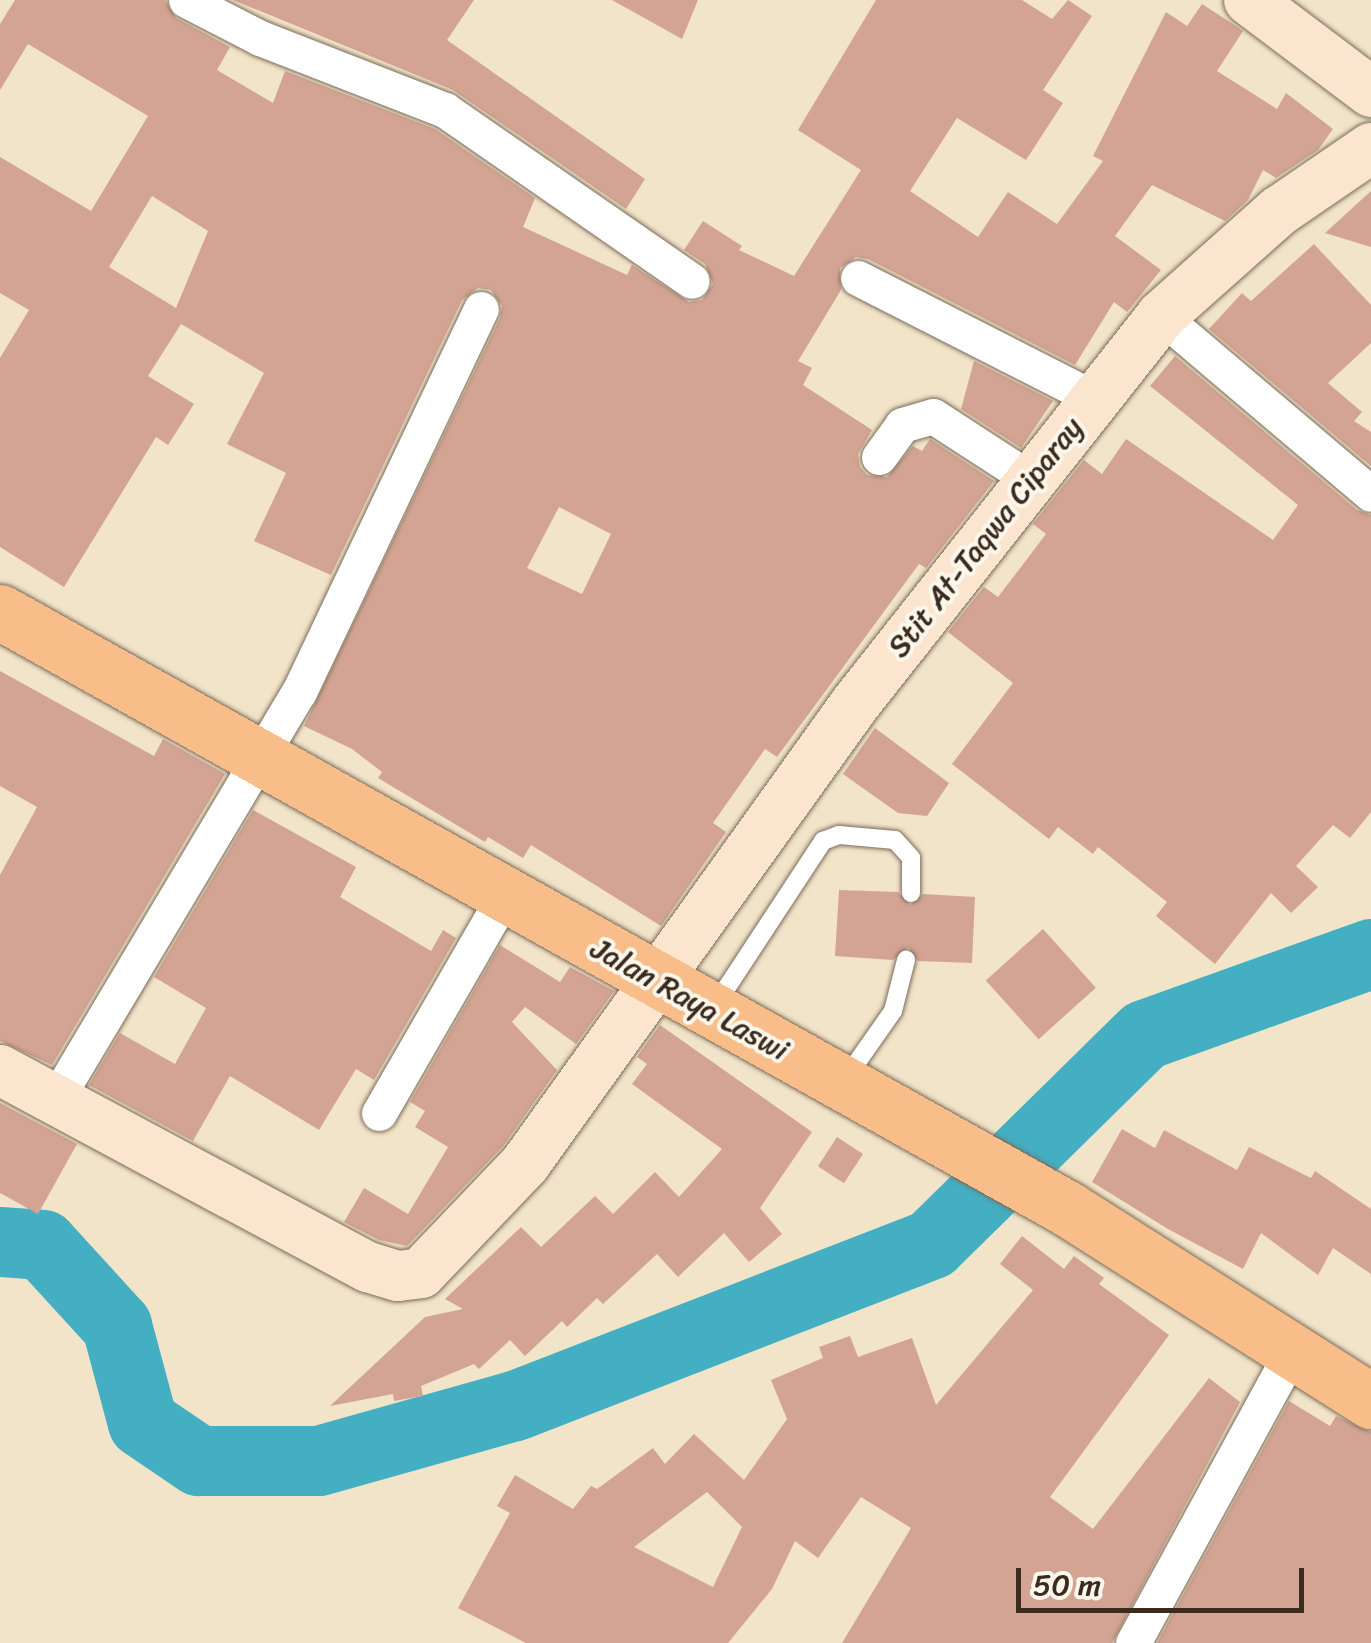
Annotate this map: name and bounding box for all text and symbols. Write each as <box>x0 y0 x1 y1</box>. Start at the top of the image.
street label: Stit At-Taqwa Ciparay <box>880 409 1090 665</box>
street label: Jalan Raya Laswi <box>585 930 795 1068</box>
scale bar <box>1021 1548 1308 1610</box>
text: 50 m <box>1033 1558 1101 1612</box>

